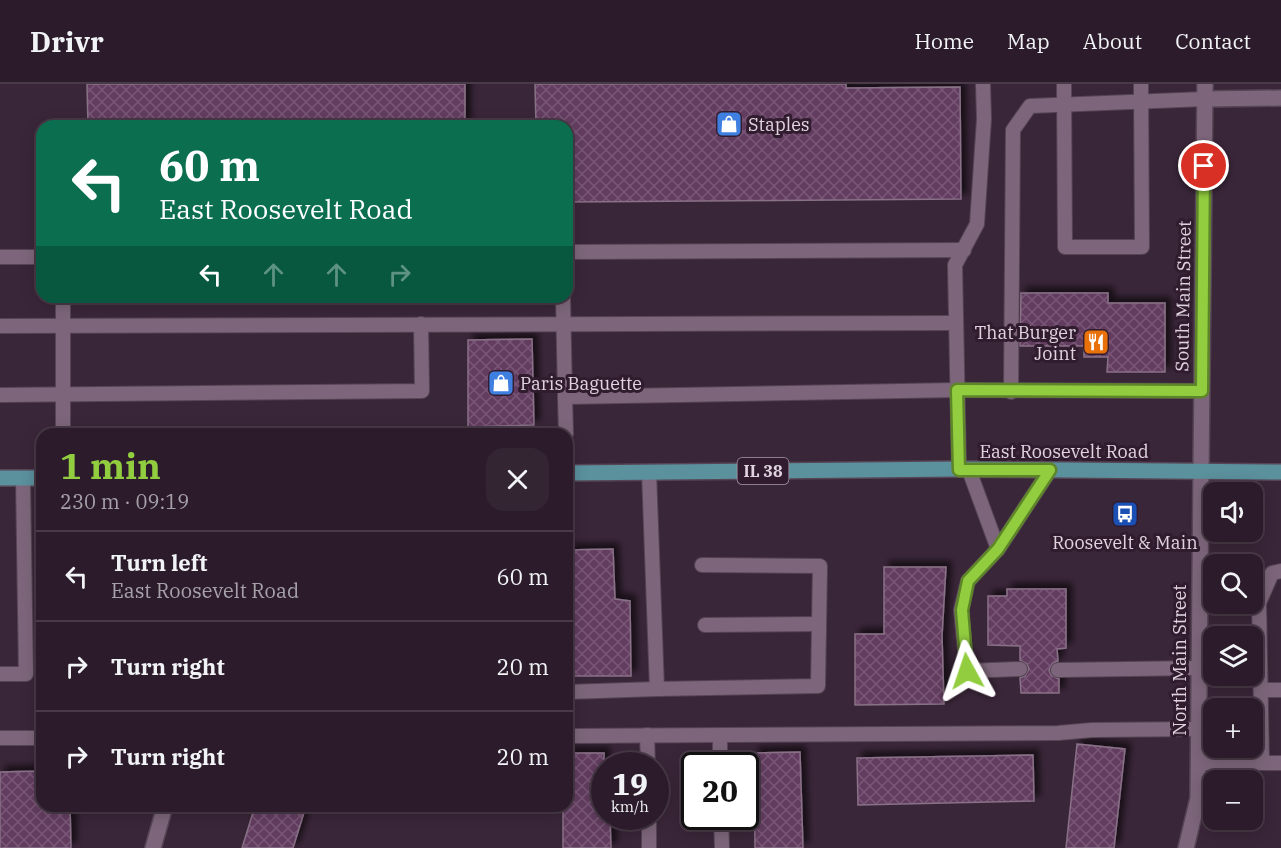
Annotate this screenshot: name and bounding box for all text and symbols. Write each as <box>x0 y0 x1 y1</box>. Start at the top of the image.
text: Drivr <box>30 23 104 60</box>
text: Home <box>914 27 974 55</box>
text: Map <box>1007 27 1050 55</box>
text: About <box>1083 27 1142 55</box>
text: Contact <box>1175 27 1251 55</box>
shop icon: Staples <box>714 109 744 139</box>
place label: Staples <box>748 113 810 136</box>
text: 60 m <box>159 138 260 193</box>
pin <box>1178 140 1229 191</box>
icon: left <box>60 144 138 222</box>
icon: arrive <box>1187 149 1220 182</box>
text: East Roosevelt Road <box>159 191 413 226</box>
street label: South Main Street <box>1170 220 1196 372</box>
icon: left <box>194 258 227 291</box>
icon: ahead <box>257 258 290 291</box>
icon: ahead <box>320 258 353 291</box>
icon: right <box>383 258 416 291</box>
place label: That Burger Joint <box>975 321 1076 365</box>
restaurant icon: That Burger Joint <box>1081 327 1111 357</box>
shop icon: Paris Baguette <box>486 368 516 398</box>
place label: Paris Baguette <box>520 372 642 395</box>
street label: East Roosevelt Road <box>979 440 1149 463</box>
text: 1 min <box>60 442 161 489</box>
button: close <box>486 448 549 511</box>
road number: IL 38 <box>738 458 789 484</box>
map controls <box>1203 482 1263 830</box>
button: sound <box>1203 482 1263 542</box>
text: 230 m · 09:19 <box>60 488 189 515</box>
bus stop icon: Roosevelt & Main <box>1110 499 1140 529</box>
place label: Roosevelt & Main <box>1052 531 1198 554</box>
text: Turn left <box>111 548 207 577</box>
button: search <box>1203 554 1263 614</box>
icon: left <box>60 560 93 593</box>
text: 60 m <box>497 562 549 591</box>
text: East Roosevelt Road <box>111 577 299 604</box>
street label: North Main Street <box>1168 584 1191 736</box>
button: layers <box>1203 626 1263 686</box>
position arrow <box>935 639 999 703</box>
icon: right <box>60 650 93 683</box>
text: Turn right <box>111 652 225 681</box>
text: 20 m <box>497 652 549 681</box>
button: + <box>1203 698 1263 758</box>
icon: right <box>60 740 93 773</box>
text: Turn right <box>111 742 225 771</box>
text: 20 m <box>497 742 549 771</box>
speed limit sign: 20 <box>681 752 759 830</box>
text: 19 <box>612 764 648 803</box>
button: − <box>1203 770 1263 830</box>
text: km/h <box>611 797 649 816</box>

